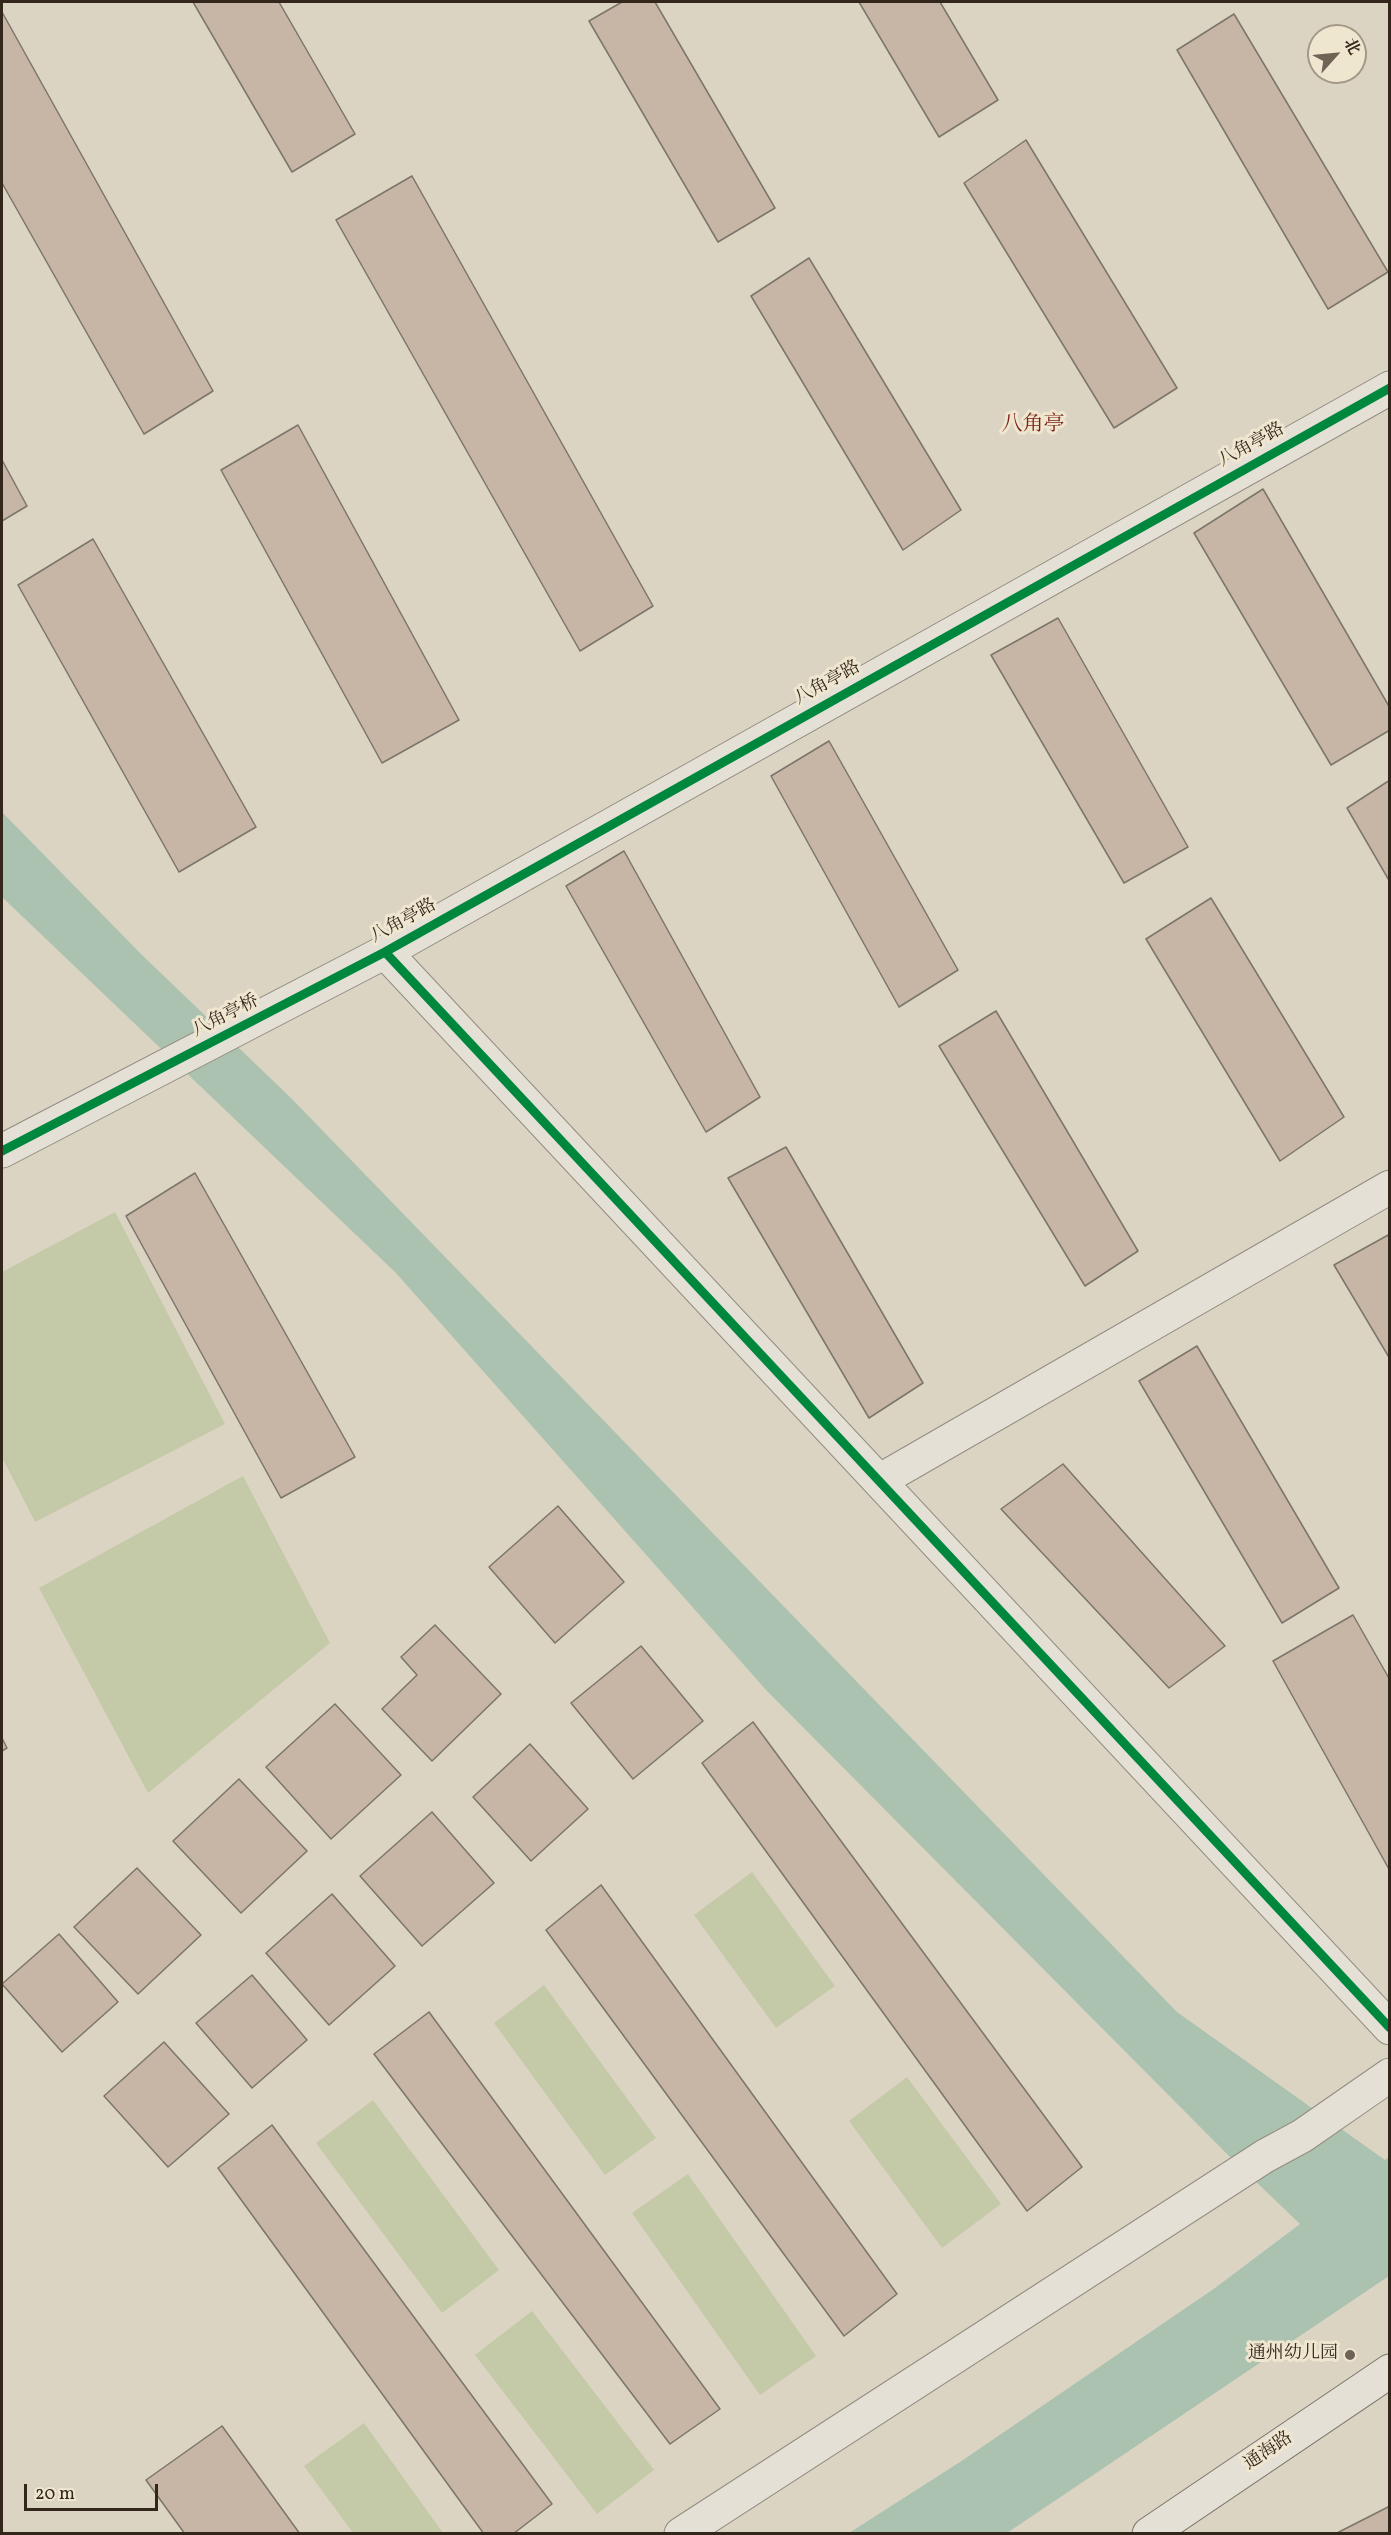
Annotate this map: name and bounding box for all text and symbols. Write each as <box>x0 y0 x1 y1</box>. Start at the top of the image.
north arrow <box>1307 24 1367 84</box>
text: 北 <box>1338 35 1365 59</box>
district label: 八角亭 <box>1002 413 1064 439</box>
street label: 八角亭路 <box>1215 419 1289 473</box>
street label: 八角亭路 <box>791 657 865 711</box>
street label: 八角亭路 <box>367 895 441 949</box>
street label: 八角亭桥 <box>189 991 263 1043</box>
place label: 通州幼儿园 <box>1248 2344 1338 2366</box>
marker: 通州幼儿园 <box>1343 2348 1357 2362</box>
street label: 通海路 <box>1241 2428 1297 2476</box>
scale bar <box>27 2472 160 2510</box>
text: 20 m <box>35 2482 75 2507</box>

